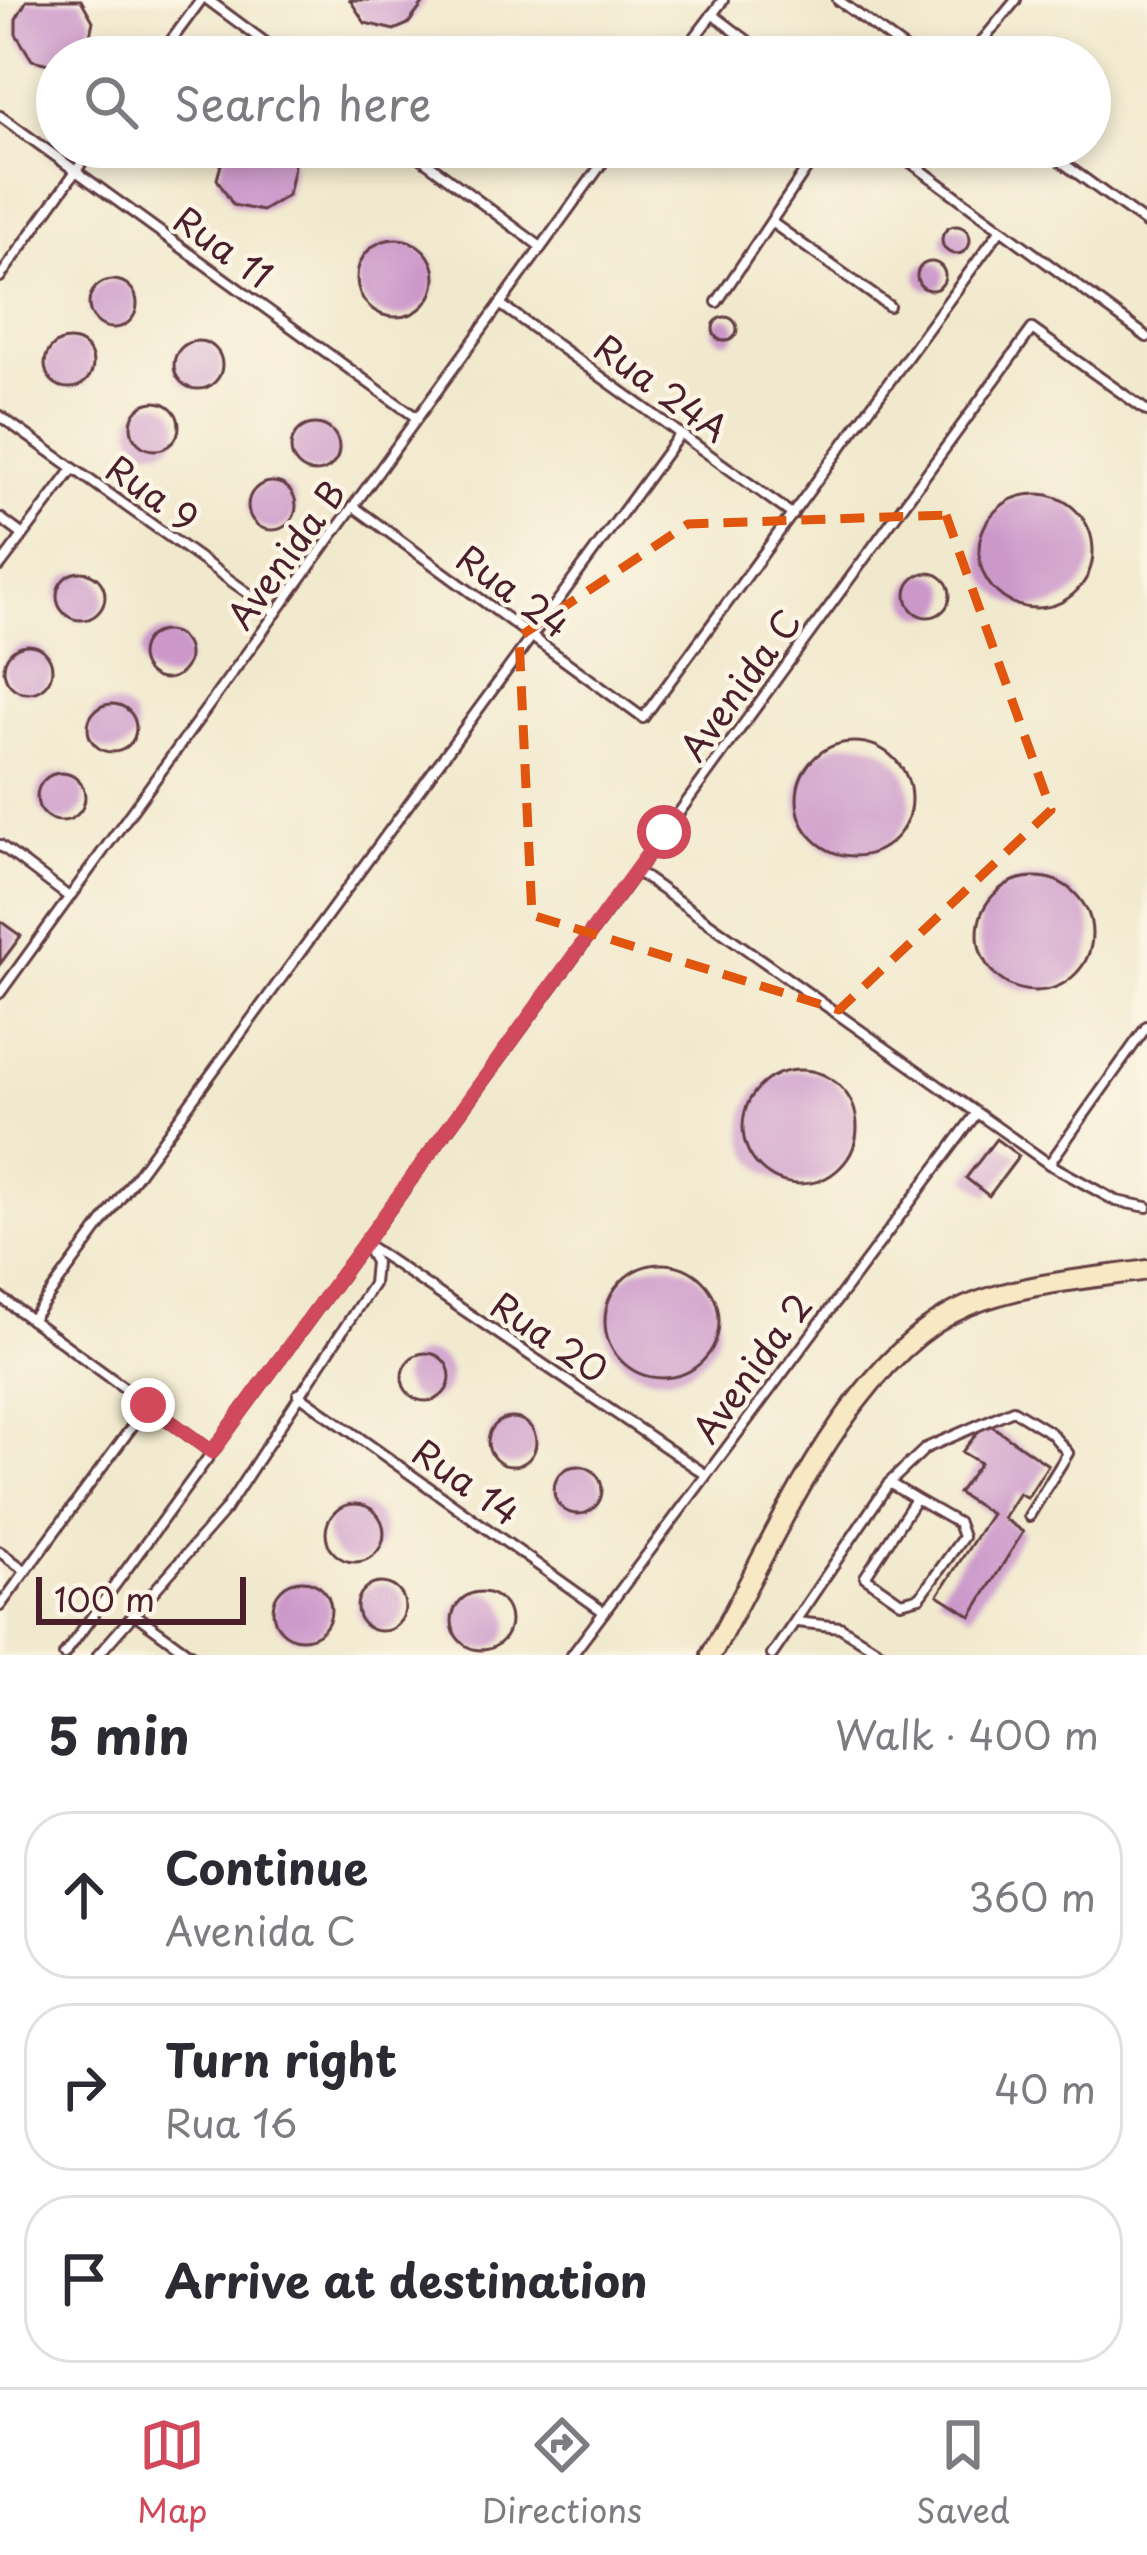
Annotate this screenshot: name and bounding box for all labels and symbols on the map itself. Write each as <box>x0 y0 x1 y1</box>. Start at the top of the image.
street label: Rua 11 <box>164 192 284 300</box>
street label: Rua 24A <box>584 320 740 454</box>
street label: Rua 9 <box>96 441 210 543</box>
street label: Avenida B <box>212 468 358 640</box>
street label: Rua 24 <box>446 530 582 650</box>
street label: Avenida C <box>665 597 813 771</box>
route start <box>637 805 691 859</box>
street label: Rua 20 <box>481 1277 619 1395</box>
street label: Avenida 2 <box>678 1281 824 1453</box>
route end <box>121 1378 175 1432</box>
street label: Rua 14 <box>402 1424 532 1538</box>
scale bar <box>36 1571 246 1624</box>

